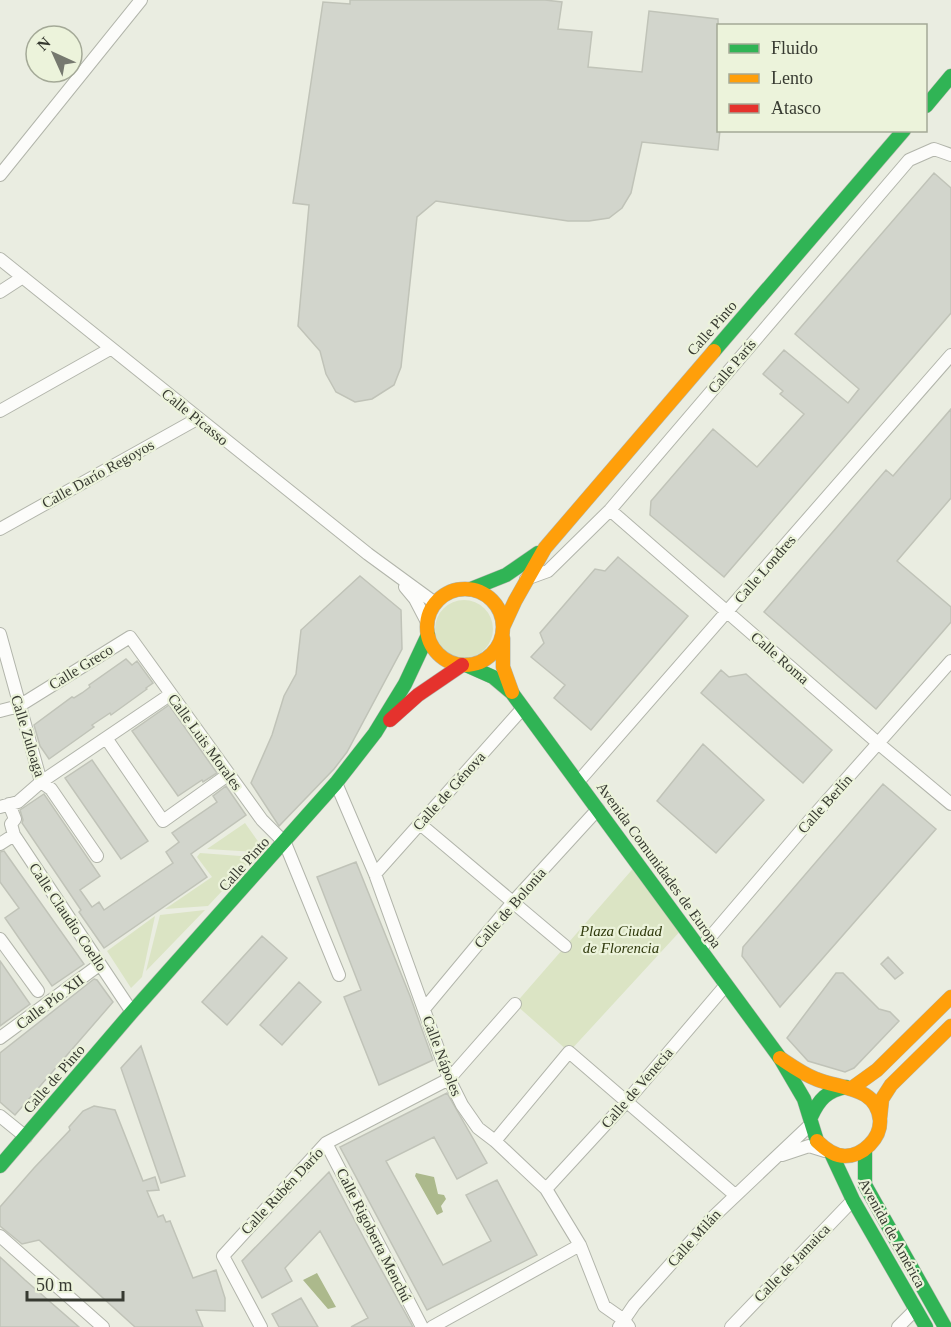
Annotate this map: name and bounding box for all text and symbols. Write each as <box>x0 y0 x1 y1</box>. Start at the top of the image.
north arrow <box>24 24 84 84</box>
legend <box>717 24 927 132</box>
text: N <box>34 33 54 54</box>
text: Fluido <box>771 38 818 58</box>
text: Lento <box>771 68 813 88</box>
text: Atasco <box>771 98 821 118</box>
street label: Calle Pinto <box>684 297 740 359</box>
street label: Calle París <box>705 336 759 396</box>
street label: Calle Picasso <box>159 385 231 449</box>
street label: Calle Darío Regoyos <box>39 436 157 511</box>
street label: Calle Londres <box>731 532 799 606</box>
street label: Calle Roma <box>748 629 812 688</box>
street label: Calle Greco <box>46 641 116 693</box>
street label: Calle Luis Morales <box>165 691 245 793</box>
street label: Calle Zuloaga <box>8 693 48 779</box>
street label: Calle de Génova <box>410 748 489 833</box>
street label: Calle Berlín <box>795 771 856 836</box>
street label: Avenida Comunidades de Europa <box>593 779 725 951</box>
street label: Calle Pinto <box>216 834 272 894</box>
street label: Calle Claudio Coello <box>26 860 110 974</box>
street label: Calle de Bolonia <box>471 864 549 951</box>
park label: Plaza Ciudad de Florencia <box>579 923 663 956</box>
street label: Calle Pío XII <box>13 972 87 1032</box>
street label: Calle Nápoles <box>419 1014 465 1098</box>
street label: Calle de Pinto <box>20 1042 88 1116</box>
street label: Calle de Venecia <box>598 1045 676 1131</box>
street label: Calle Rubén Darío <box>238 1144 326 1238</box>
street label: Calle Rigoberta Menchú <box>333 1166 415 1305</box>
street label: Avenida de América <box>855 1176 929 1291</box>
street label: Calle Milán <box>664 1206 724 1270</box>
street label: Calle de Jamaica <box>751 1221 833 1305</box>
scale bar <box>27 1264 123 1302</box>
text: 50 m <box>36 1275 73 1295</box>

